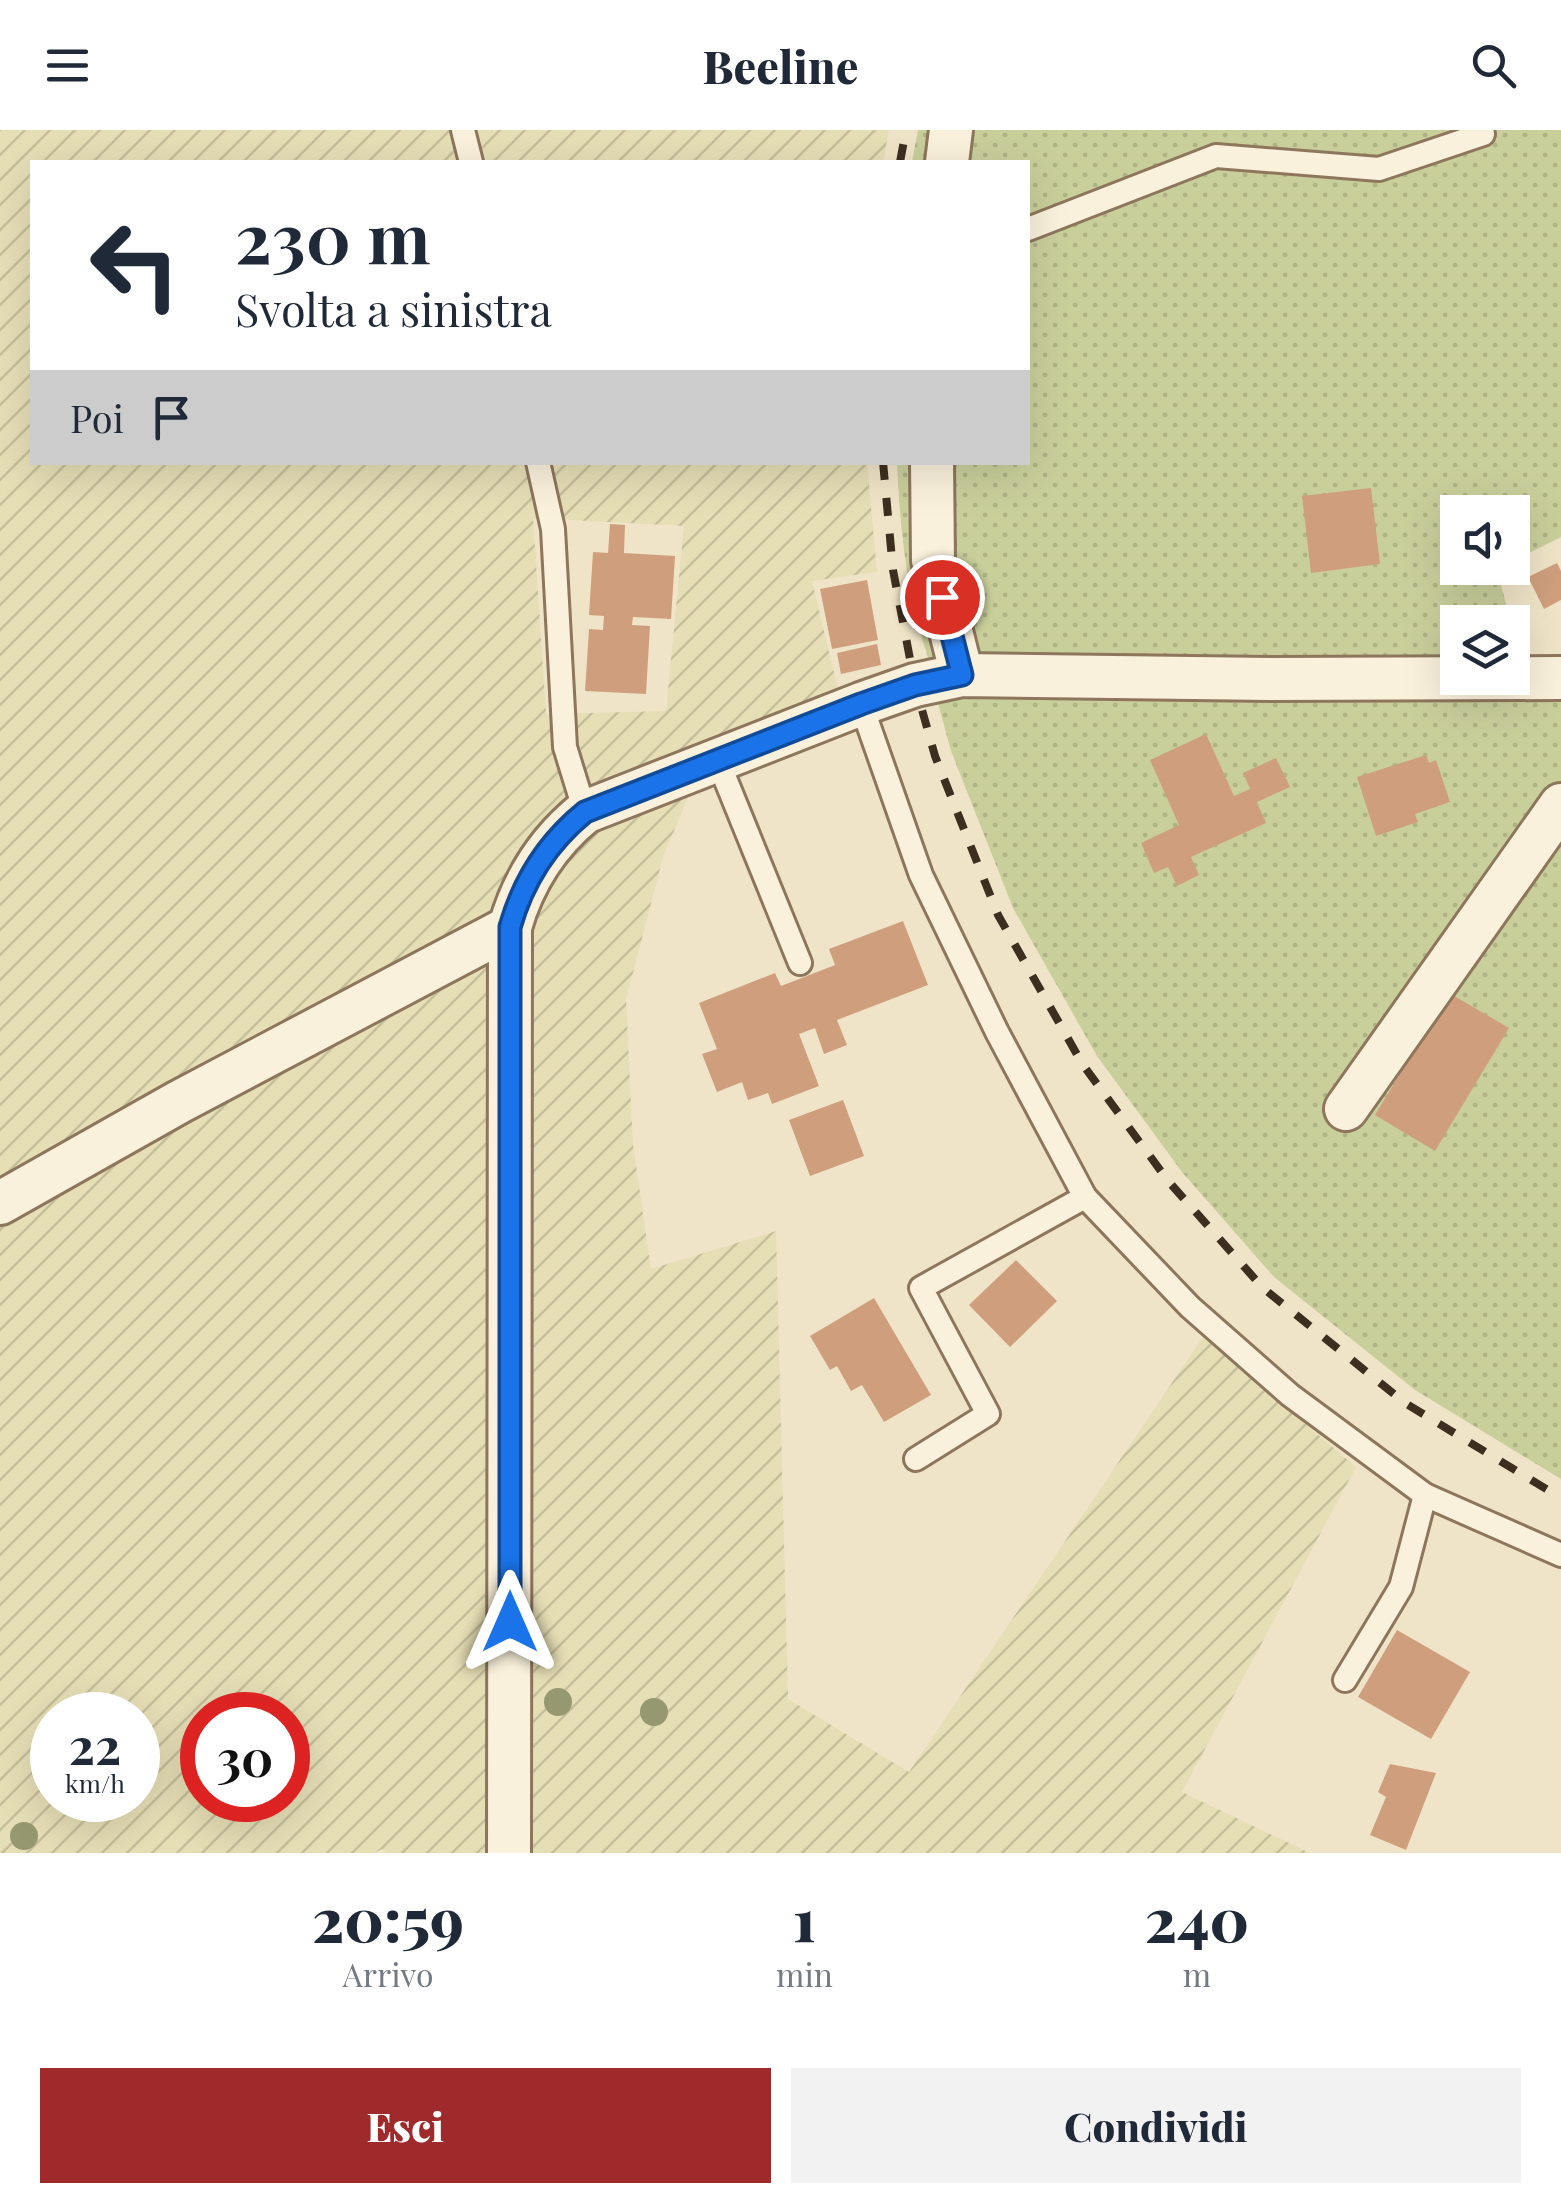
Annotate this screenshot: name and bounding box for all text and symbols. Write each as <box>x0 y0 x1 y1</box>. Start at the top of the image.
text: Beeline <box>703 35 858 95</box>
icon: menu <box>40 38 95 93</box>
icon: search <box>1466 38 1521 93</box>
text: 230 m <box>235 188 431 282</box>
icon: left <box>70 200 200 330</box>
text: Svolta a sinistra <box>235 278 552 338</box>
icon: arrive <box>144 390 199 445</box>
text: Poi <box>70 392 124 443</box>
map controls <box>1440 495 1530 695</box>
button: sound <box>1440 495 1530 585</box>
pin <box>900 555 985 640</box>
icon: arrive <box>915 570 970 625</box>
button: layers <box>1440 605 1530 695</box>
position arrow <box>458 1570 562 1674</box>
speed limit sign: 30 <box>180 1692 310 1822</box>
text: 22 <box>69 1711 121 1778</box>
text: km/h <box>65 1766 125 1799</box>
text: 20:59 <box>312 1877 464 1957</box>
text: 1 <box>793 1877 816 1957</box>
text: 240 <box>1145 1877 1249 1957</box>
text: Arrivo <box>343 1952 433 1995</box>
text: min <box>776 1952 833 1995</box>
text: m <box>1183 1952 1211 1995</box>
button: Esci <box>40 2068 771 2183</box>
button: Condividi <box>791 2068 1521 2183</box>

